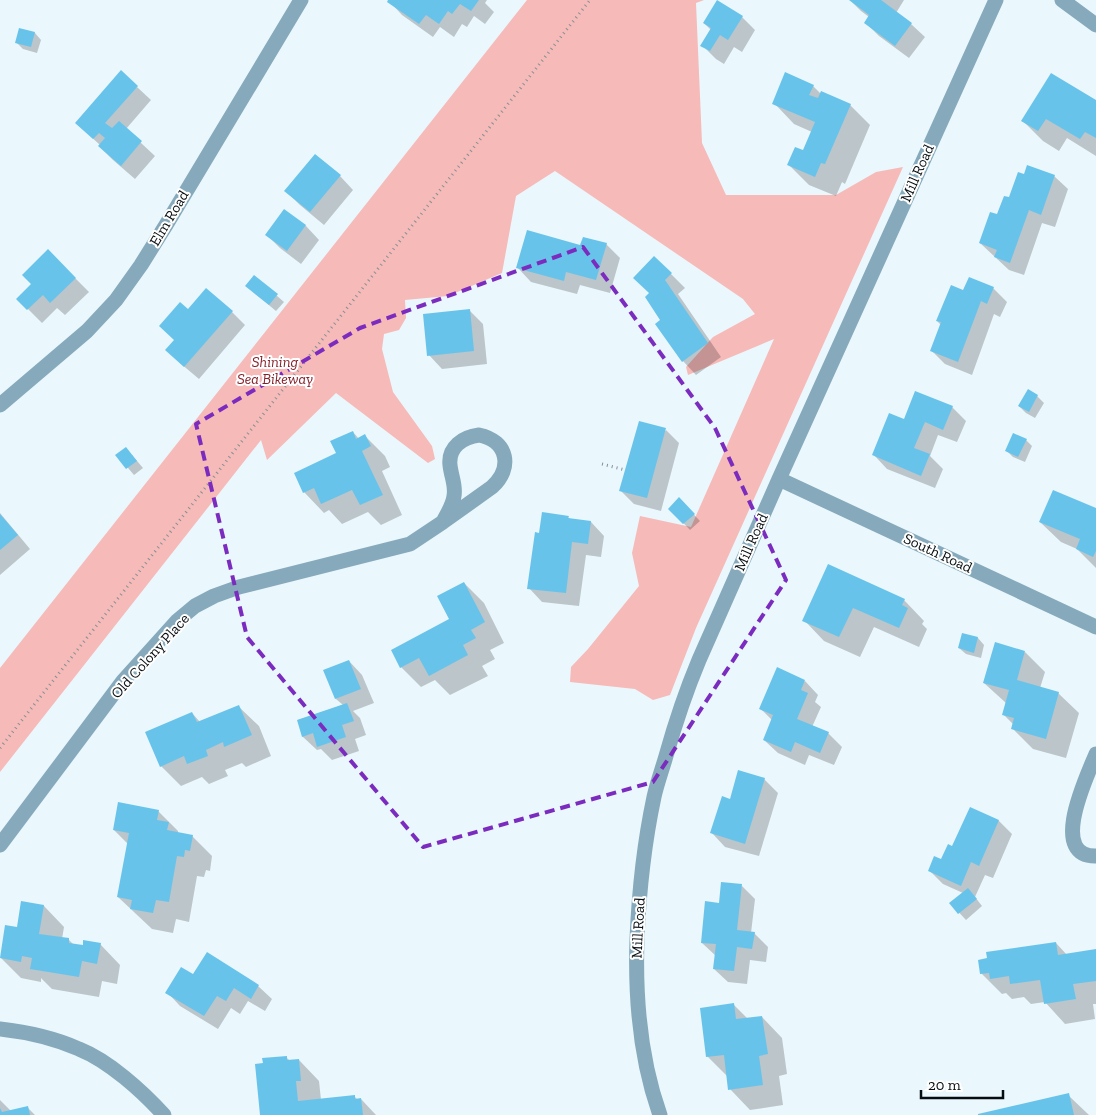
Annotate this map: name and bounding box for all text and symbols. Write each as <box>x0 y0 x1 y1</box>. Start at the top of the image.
street label: Mill Road <box>896 141 938 205</box>
street label: Elm Road <box>145 186 193 249</box>
park label: Shining Sea Bikeway <box>237 353 313 388</box>
street label: Mill Road <box>730 510 772 574</box>
street label: South Road <box>901 529 976 577</box>
street label: Old Colony Place <box>107 610 193 702</box>
street label: Mill Road <box>627 896 649 959</box>
scale bar <box>921 1068 1004 1100</box>
text: 20 m <box>928 1076 961 1094</box>

